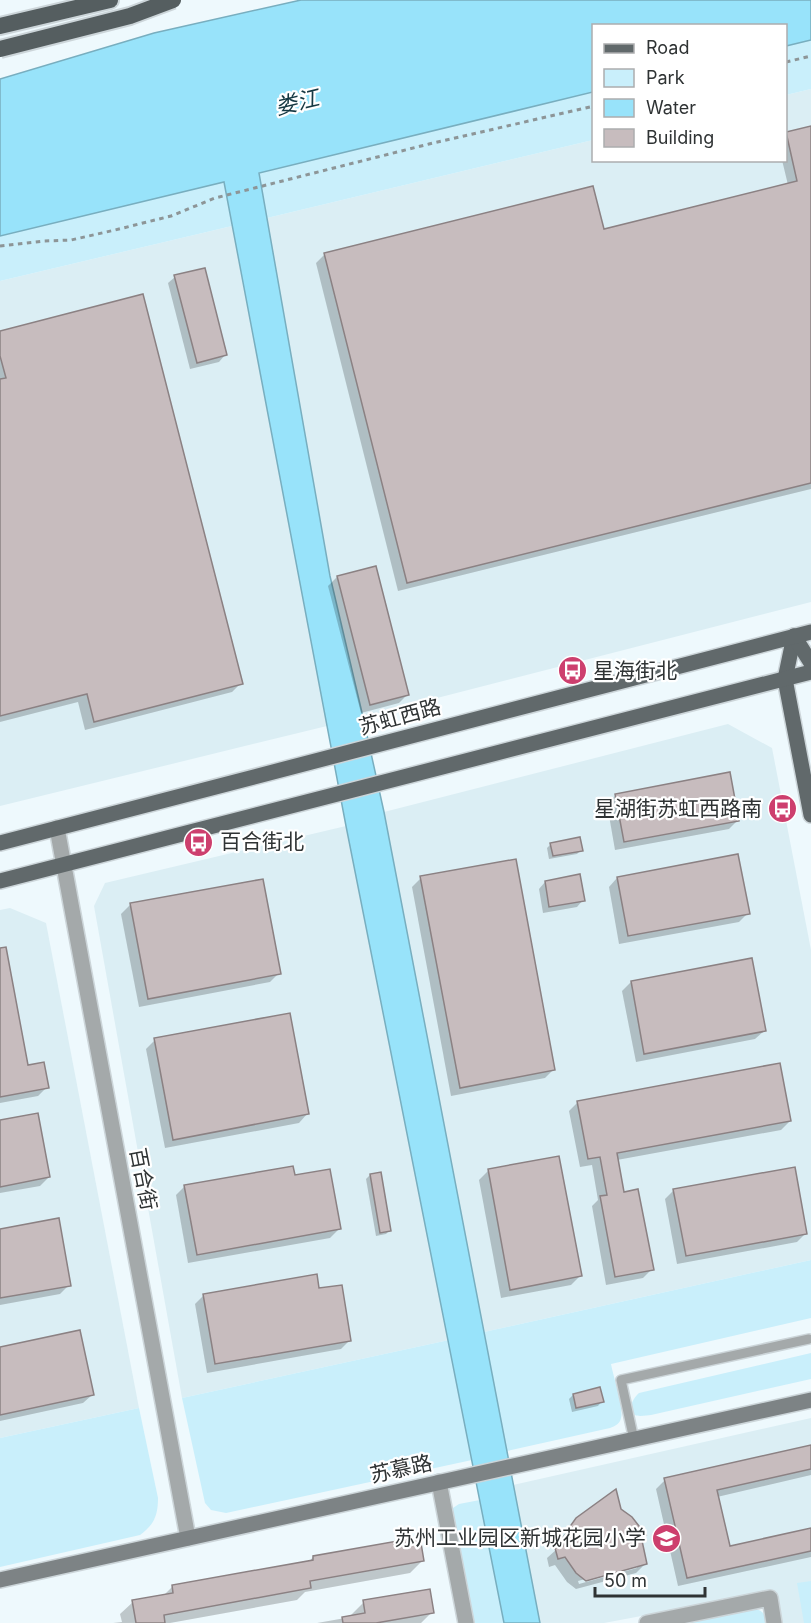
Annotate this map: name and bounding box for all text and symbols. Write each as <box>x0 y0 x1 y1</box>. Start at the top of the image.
legend <box>592 24 787 162</box>
text: Road <box>646 37 689 58</box>
text: Park <box>646 67 685 88</box>
water label: 娄江 <box>273 84 323 120</box>
text: Water <box>646 97 696 118</box>
text: Building <box>646 127 714 148</box>
bus stop icon: 星海街北 <box>556 655 588 687</box>
place label: 星海街北 <box>593 658 677 683</box>
street label: 苏虹西路 <box>356 694 444 739</box>
bus stop icon: 星湖街苏虹西路南 <box>767 793 799 825</box>
place label: 星湖街苏虹西路南 <box>594 796 762 821</box>
bus stop icon: 百合街北 <box>183 826 215 858</box>
place label: 百合街北 <box>220 829 304 854</box>
street label: 百合街 <box>125 1146 162 1212</box>
street label: 苏慕路 <box>367 1450 434 1487</box>
school or university icon: 苏州工业园区新城花园小学 <box>651 1522 683 1554</box>
place label: 苏州工业园区新城花园小学 <box>394 1525 646 1550</box>
scale bar <box>595 1560 704 1598</box>
text: 50 m <box>604 1570 647 1591</box>

